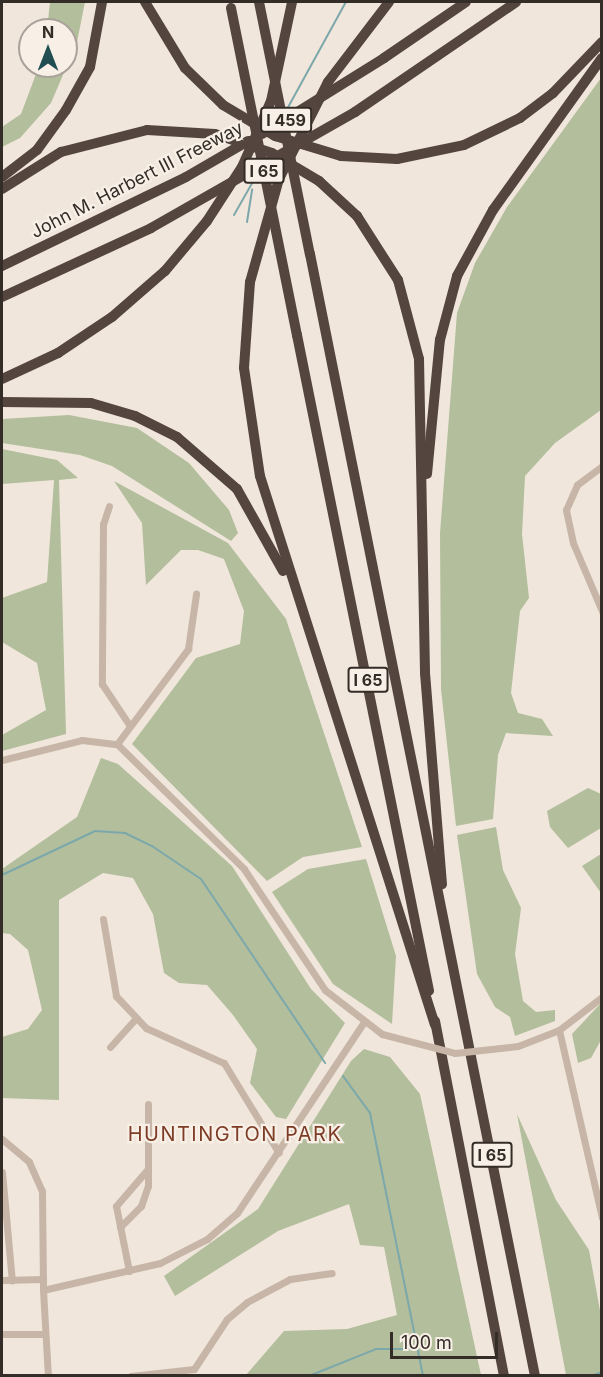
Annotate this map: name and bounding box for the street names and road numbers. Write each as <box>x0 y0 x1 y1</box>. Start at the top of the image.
road number: I 459 <box>259 107 313 133</box>
street label: John M. Harbert III Freeway <box>27 117 247 243</box>
road number: I 65 <box>243 158 285 184</box>
road number: I 65 <box>347 667 389 693</box>
road number: I 65 <box>471 1142 513 1168</box>

